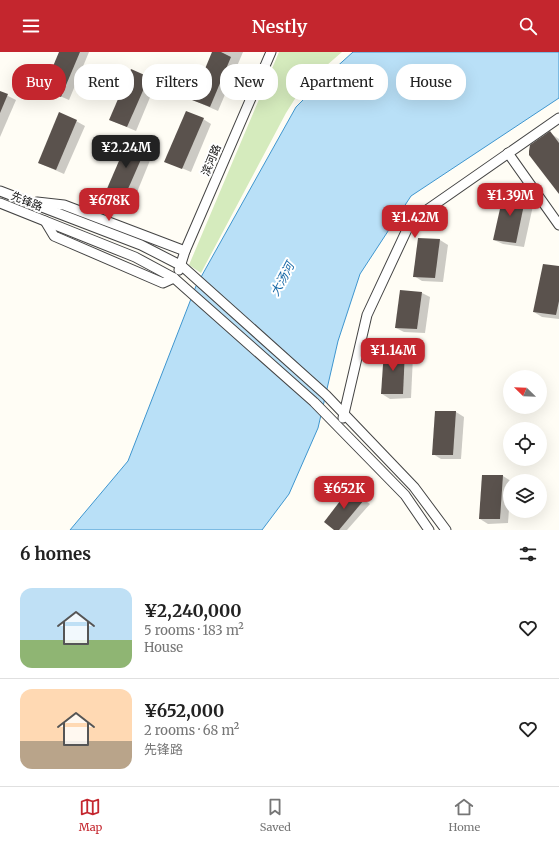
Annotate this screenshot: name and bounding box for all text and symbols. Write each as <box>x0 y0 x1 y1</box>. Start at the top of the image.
icon: menu <box>20 15 42 37</box>
text: Nestly <box>252 15 307 38</box>
icon: search <box>517 15 539 37</box>
chip: Buy <box>12 64 66 100</box>
chip: Rent <box>74 64 134 100</box>
chip: Filters <box>142 64 212 100</box>
chip: New <box>220 64 278 100</box>
chip: Apartment <box>286 64 388 100</box>
chip: House <box>396 64 466 100</box>
pin: ¥2.24M <box>93 135 159 169</box>
text: ¥2.24M <box>101 139 151 156</box>
street label: 滨河路 <box>198 142 224 178</box>
pin: ¥1.39M <box>477 183 543 217</box>
text: ¥1.39M <box>486 187 534 204</box>
street label: 先锋路 <box>9 188 45 214</box>
pin: ¥678K <box>81 188 137 222</box>
text: ¥678K <box>88 192 130 209</box>
pin: ¥1.42M <box>382 205 448 239</box>
text: ¥1.42M <box>391 209 439 226</box>
water label: 大汤河 <box>267 258 298 298</box>
pin: ¥1.14M <box>360 338 426 372</box>
text: ¥1.14M <box>370 342 416 359</box>
north arrow <box>503 370 547 414</box>
map controls <box>503 370 547 518</box>
button: locate <box>503 422 547 466</box>
button: layers <box>503 474 547 518</box>
pin: ¥652K <box>316 476 372 510</box>
text: ¥652K <box>323 480 365 497</box>
text: 6 homes <box>20 543 91 565</box>
icon: filters <box>517 543 539 565</box>
text: ¥2,240,000 <box>144 600 242 622</box>
icon: home <box>52 604 100 652</box>
icon: heart <box>517 617 539 639</box>
text: 5 rooms · 183 m² <box>144 622 244 639</box>
text: House <box>144 639 183 656</box>
text: ¥652,000 <box>144 700 224 722</box>
icon: home <box>52 705 100 753</box>
icon: heart <box>517 718 539 740</box>
text: 2 rooms · 68 m² <box>144 722 239 739</box>
text: 先锋路 <box>144 741 183 758</box>
tab: Map <box>79 796 102 834</box>
tab: Saved <box>260 796 291 834</box>
tab: Home <box>449 796 480 834</box>

